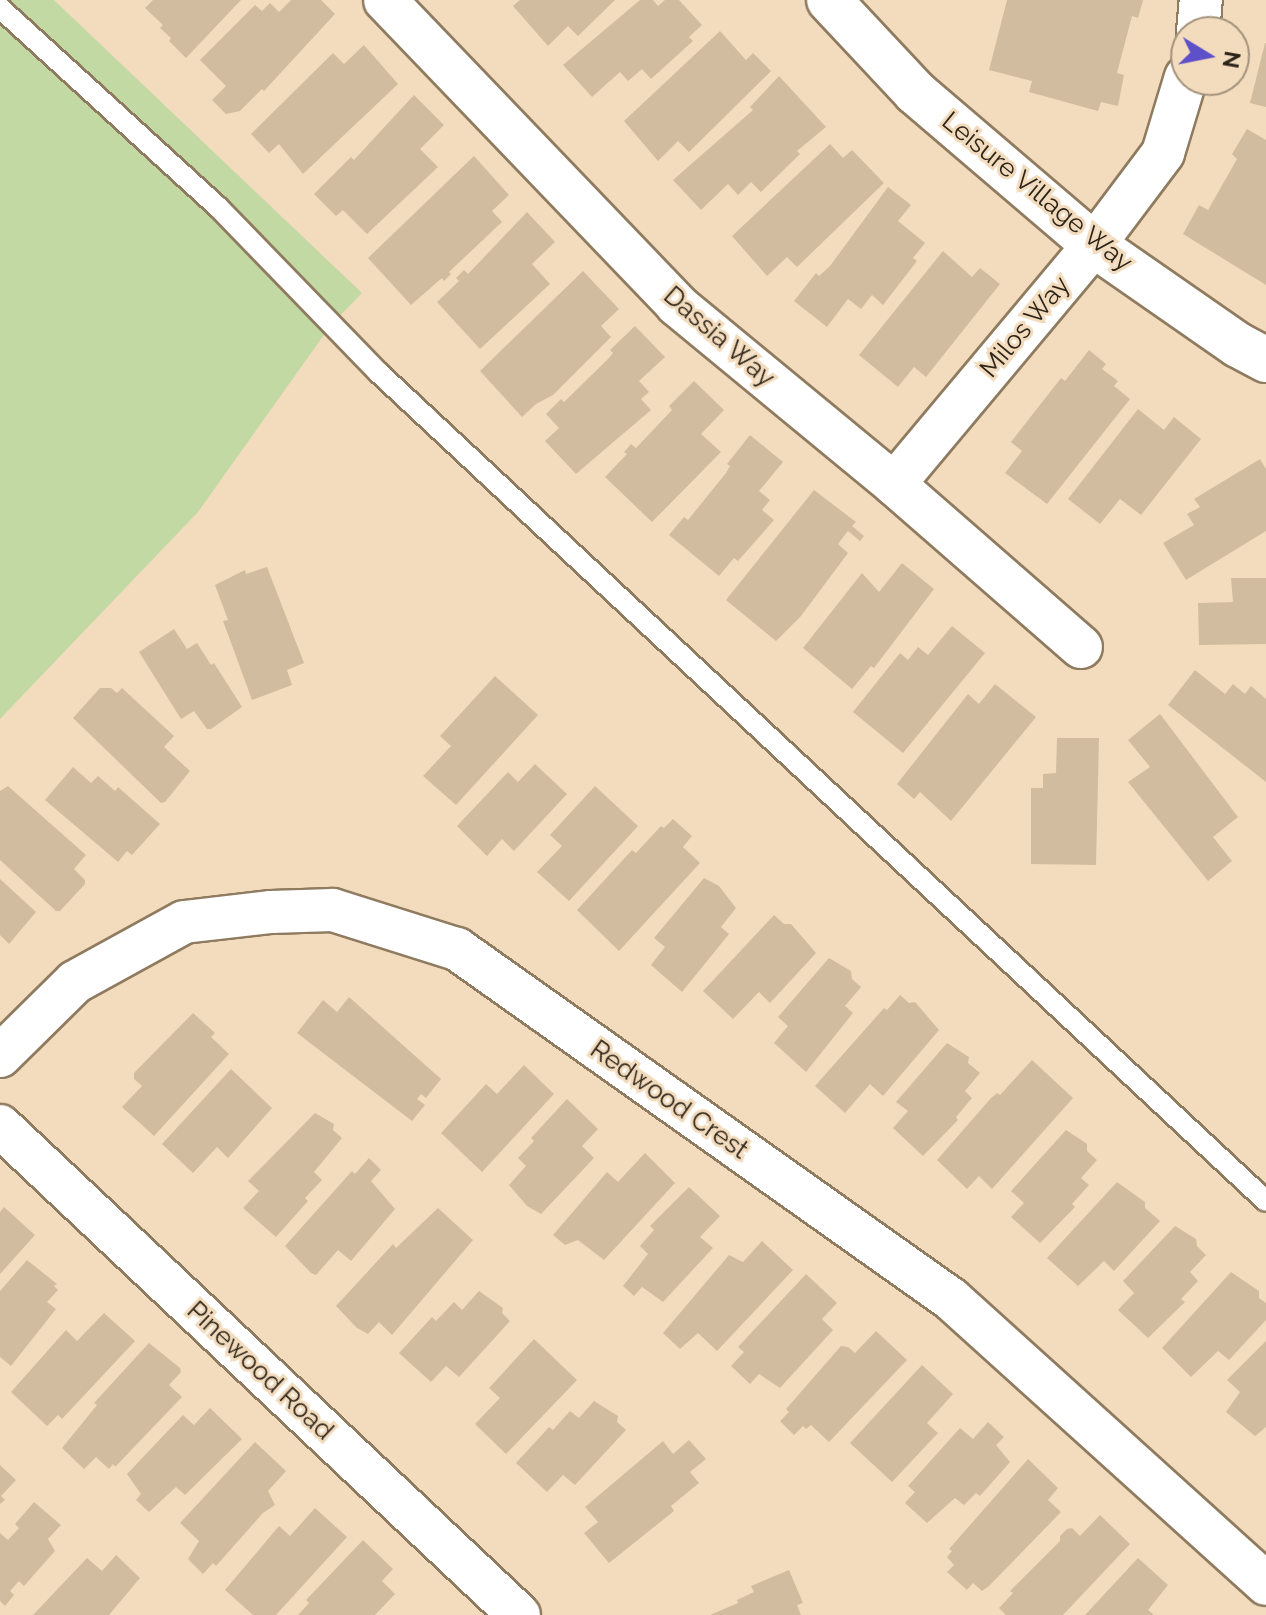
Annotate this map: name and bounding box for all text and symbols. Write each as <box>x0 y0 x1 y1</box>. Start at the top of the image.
north arrow <box>1170 16 1250 96</box>
text: N <box>1217 49 1246 70</box>
street label: Leisure Village Way <box>935 105 1139 279</box>
street label: Milos Way <box>973 270 1077 384</box>
street label: Dassia Way <box>657 280 781 394</box>
street label: Redwood Crest <box>584 1034 754 1166</box>
street label: Pinewood Road <box>180 1295 340 1447</box>

